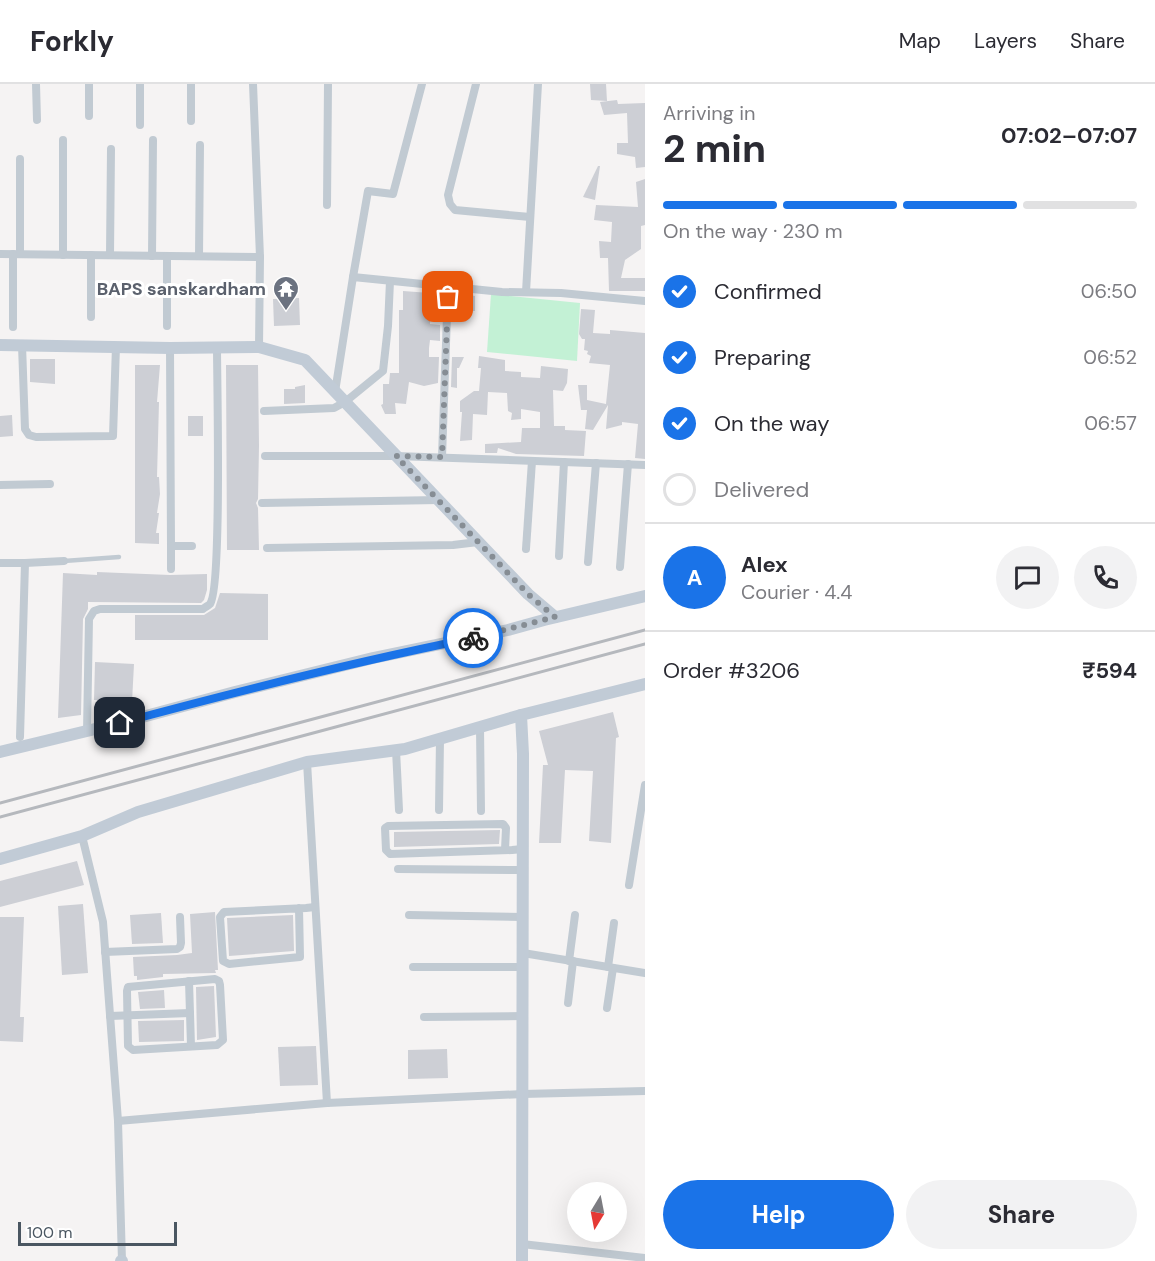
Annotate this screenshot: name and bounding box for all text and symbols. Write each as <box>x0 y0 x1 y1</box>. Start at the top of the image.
text: Forkly <box>30 23 114 60</box>
text: Map <box>899 27 941 55</box>
text: Layers <box>974 27 1037 55</box>
text: Share <box>1070 27 1125 55</box>
text: Arriving in <box>663 100 755 126</box>
text: 07:02–07:07 <box>1001 121 1137 150</box>
text: 2 min <box>663 123 766 174</box>
text: On the way · 230 m <box>663 218 843 244</box>
pin <box>422 271 473 322</box>
temple icon: BAPS sanskardham <box>271 274 301 312</box>
icon: check <box>663 275 696 308</box>
place label: BAPS sanskardham <box>97 277 266 301</box>
text: Confirmed <box>714 277 822 306</box>
text: 06:50 <box>1081 278 1137 304</box>
icon: bag <box>431 280 464 313</box>
icon: check <box>663 341 696 374</box>
text: Preparing <box>714 343 811 372</box>
text: 06:52 <box>1083 344 1137 370</box>
icon: check <box>663 407 696 440</box>
text: On the way <box>714 409 829 438</box>
text: 06:57 <box>1084 410 1137 436</box>
text: Delivered <box>714 475 809 504</box>
button: chat <box>996 546 1059 609</box>
button: phone <box>1074 546 1137 609</box>
text: Alex <box>741 550 788 579</box>
text: A <box>687 563 702 592</box>
text: Courier · 4.4 <box>741 579 852 605</box>
courier <box>443 608 503 668</box>
icon: bike <box>457 622 490 655</box>
text: Order #3206 <box>663 656 800 685</box>
text: ₹594 <box>1082 656 1137 685</box>
pin <box>94 697 145 748</box>
icon: home <box>103 706 136 739</box>
button: Help <box>663 1180 894 1249</box>
button: Share <box>906 1180 1137 1249</box>
north arrow <box>567 1182 627 1242</box>
map controls <box>567 1182 627 1242</box>
scale bar <box>18 1219 177 1246</box>
text: 100 m <box>27 1222 72 1243</box>

